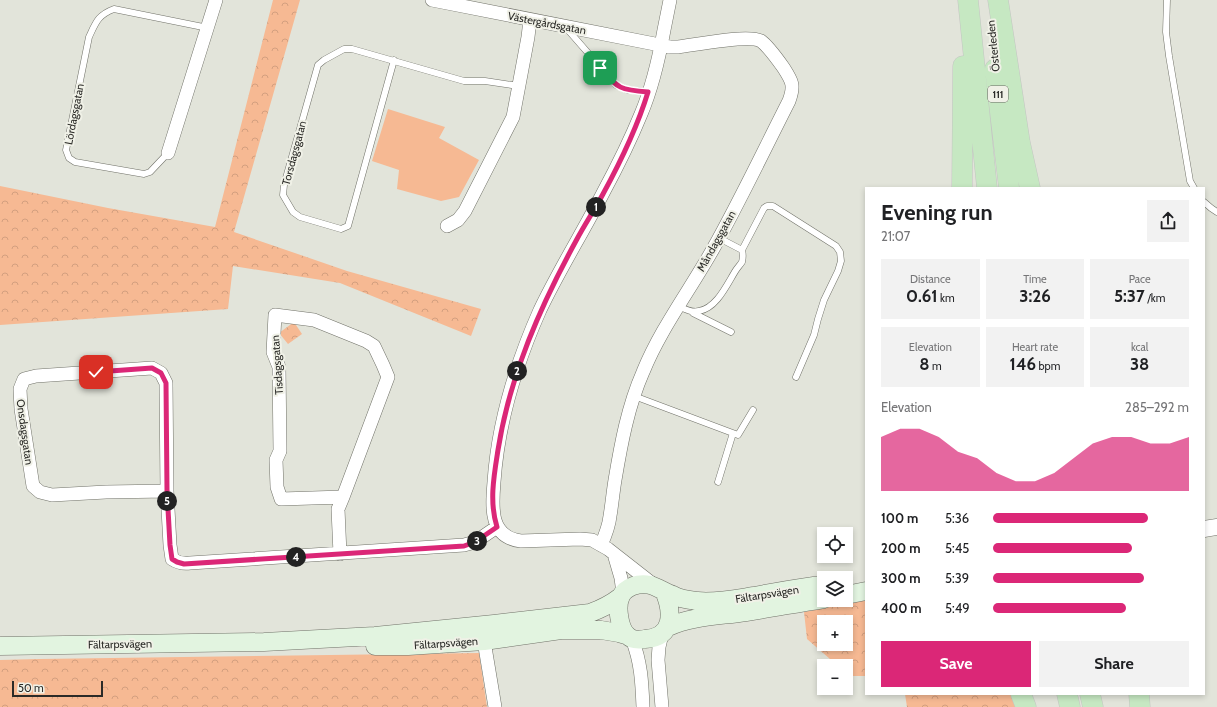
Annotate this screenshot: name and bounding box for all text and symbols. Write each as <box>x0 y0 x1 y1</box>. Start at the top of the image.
street label: Västergårdsgatan <box>507 9 587 37</box>
street label: Österleden <box>983 20 1003 72</box>
pin <box>583 51 617 85</box>
icon: arrive <box>589 57 611 79</box>
street label: Lördagsgatan <box>61 82 87 146</box>
road number: 111 <box>988 86 1008 102</box>
street label: Torsdagsgatan <box>279 119 309 187</box>
pin: 1 <box>586 197 606 217</box>
text: Evening run <box>881 199 993 226</box>
text: 1 <box>594 200 598 214</box>
button: share <box>1147 200 1189 242</box>
street label: Måndagsgatan <box>694 208 738 274</box>
text: 21:07 <box>881 228 910 244</box>
text: Distance <box>910 272 951 286</box>
text: Time <box>1023 272 1047 286</box>
text: Pace <box>1129 272 1151 286</box>
text: 0.61 <box>906 286 938 306</box>
text: 3:26 <box>1019 286 1051 306</box>
text: 5:37 <box>1114 286 1145 306</box>
text: km <box>938 291 955 305</box>
text: /km <box>1145 291 1165 305</box>
street label: Tisdagsgatan <box>268 335 286 395</box>
text: Elevation <box>909 340 952 354</box>
text: Heart rate <box>1012 340 1058 354</box>
text: kcal <box>1131 340 1148 354</box>
text: 8 <box>919 354 929 374</box>
text: 146 <box>1010 354 1036 374</box>
text: 38 <box>1130 354 1149 374</box>
pin <box>79 355 113 389</box>
text: m <box>929 359 942 373</box>
text: bpm <box>1036 359 1060 373</box>
icon: check <box>85 361 107 383</box>
pin: 2 <box>507 361 527 381</box>
text: 2 <box>514 364 520 378</box>
street label: Onsdagsgatan <box>13 398 37 466</box>
text: Elevation <box>881 399 932 415</box>
text: 285–292 m <box>1125 399 1189 415</box>
pin: 5 <box>157 491 177 511</box>
text: 5 <box>164 494 170 508</box>
text: 100 m <box>881 510 918 526</box>
text: 5:36 <box>945 510 969 526</box>
map controls <box>817 527 853 695</box>
button: locate <box>817 527 853 563</box>
pin: 3 <box>467 531 487 551</box>
text: 3 <box>474 534 480 548</box>
text: 200 m <box>881 540 920 556</box>
text: 5:45 <box>945 540 969 556</box>
pin: 4 <box>286 547 306 567</box>
text: 4 <box>293 550 299 564</box>
text: 300 m <box>881 570 921 586</box>
text: 5:39 <box>945 570 969 586</box>
button: layers <box>817 571 853 607</box>
street label: Fältarpsvägen <box>734 582 800 606</box>
text: 400 m <box>881 600 922 616</box>
text: 5:49 <box>945 600 970 616</box>
button: + <box>817 615 853 651</box>
street label: Fältarpsvägen <box>414 634 478 652</box>
street label: Fältarpsvägen <box>88 636 152 652</box>
button: Save <box>881 641 1031 687</box>
button: Share <box>1039 641 1189 687</box>
button: − <box>817 659 853 695</box>
scale bar <box>12 679 103 698</box>
text: 50 m <box>18 681 44 695</box>

